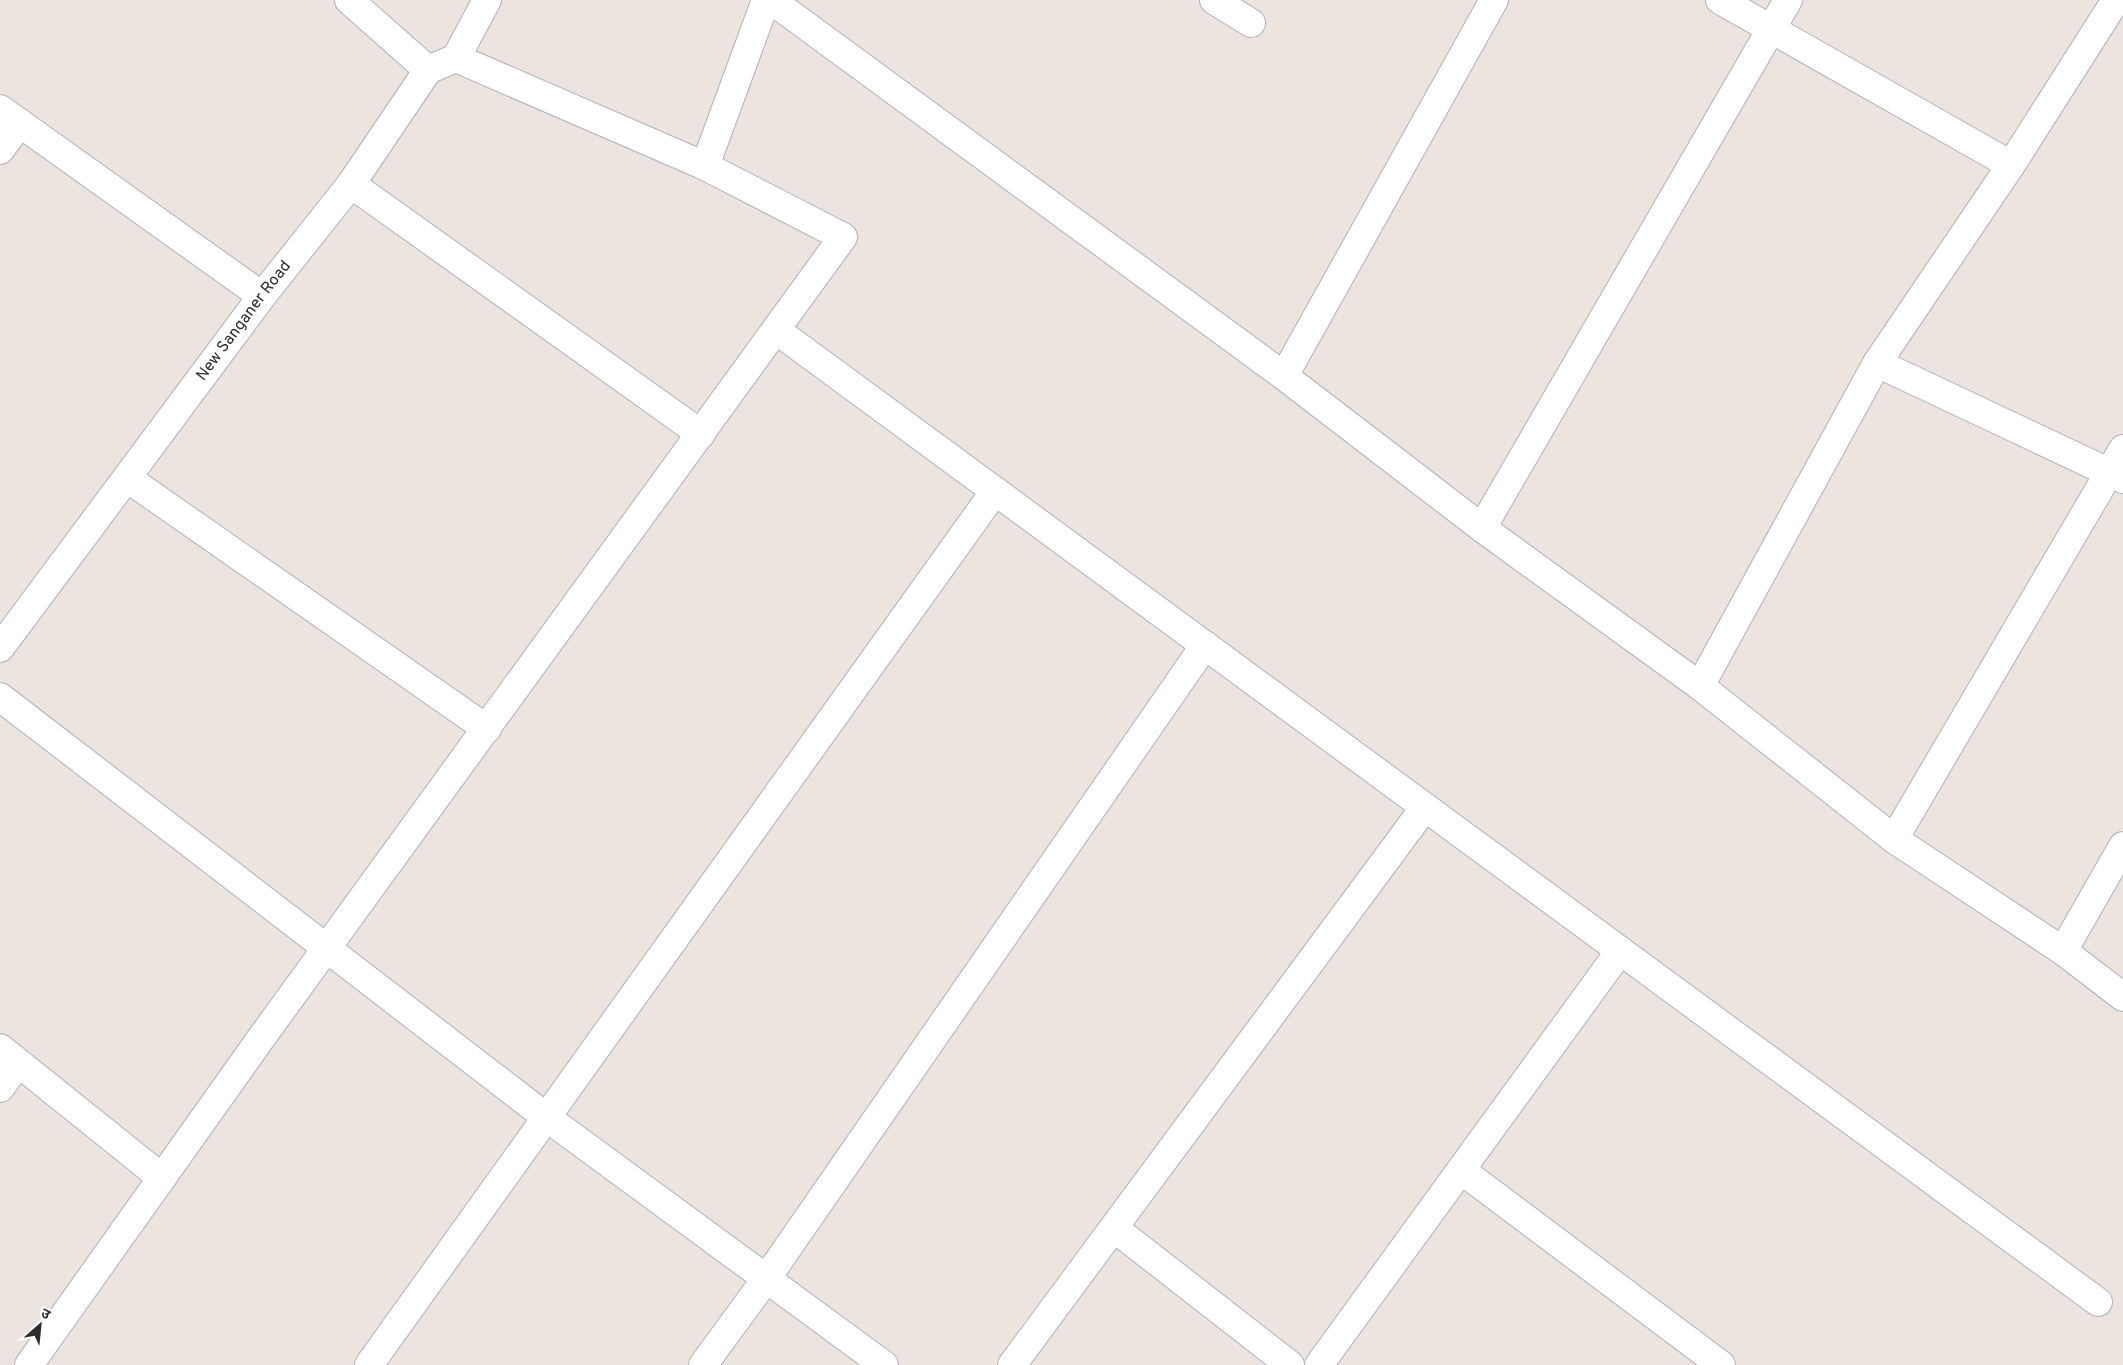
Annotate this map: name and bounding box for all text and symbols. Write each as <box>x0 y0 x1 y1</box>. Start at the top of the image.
street label: New Sanganer Road <box>192 257 296 385</box>
north arrow <box>15 1300 65 1350</box>
text: उ <box>38 1305 53 1325</box>

